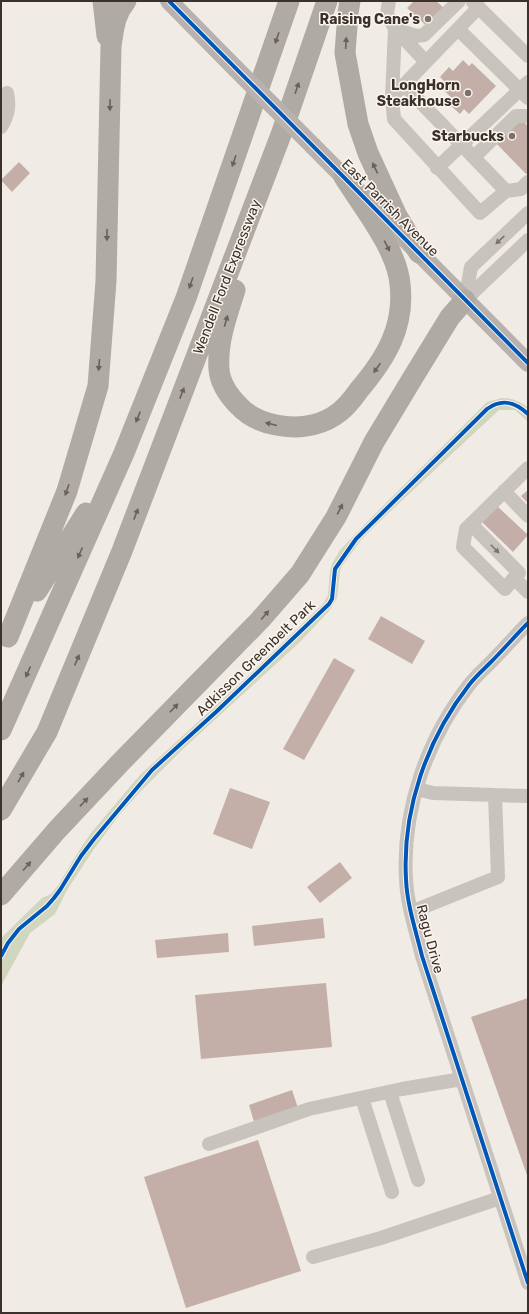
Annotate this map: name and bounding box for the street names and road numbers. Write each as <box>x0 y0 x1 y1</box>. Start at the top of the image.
street label: East Parrish Avenue <box>338 156 442 260</box>
street label: Wendell Ford Expressway <box>190 197 264 357</box>
street label: Adkisson Greenbelt Park <box>193 596 320 719</box>
street label: Ragu Drive <box>413 903 447 976</box>

